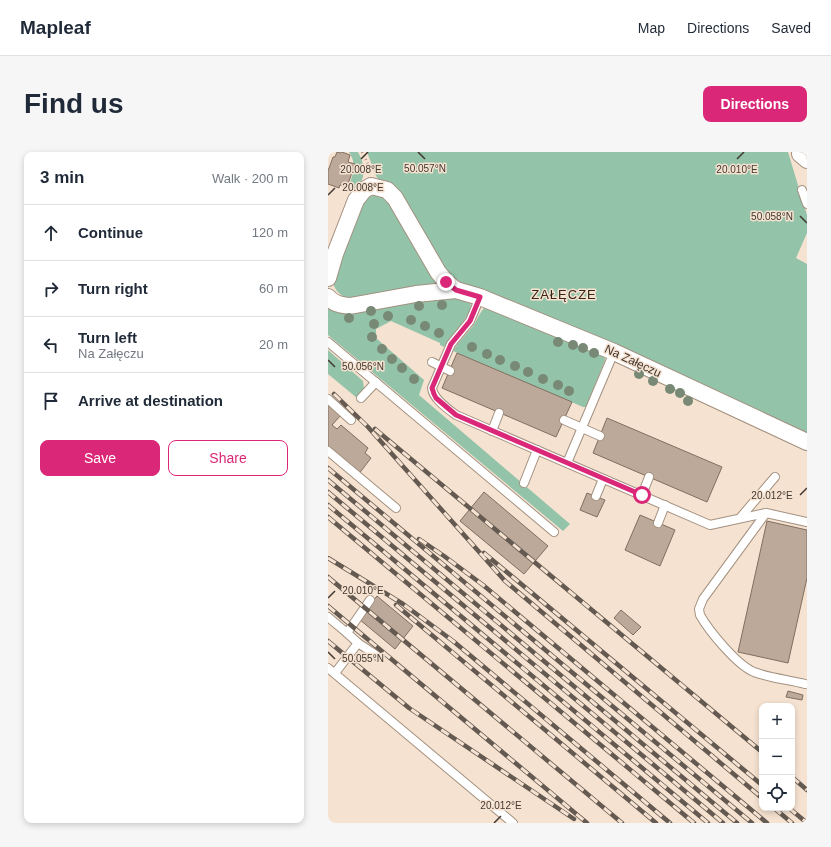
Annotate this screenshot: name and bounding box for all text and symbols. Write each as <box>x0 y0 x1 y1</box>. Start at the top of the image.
text: Mapleaf <box>20 17 91 38</box>
text: Map <box>638 20 665 36</box>
text: Directions <box>687 20 749 36</box>
text: Saved <box>771 20 811 36</box>
button: Directions <box>703 86 807 122</box>
text: Find us <box>24 88 124 119</box>
text: 50.057°N <box>404 163 446 174</box>
text: 20.008°E <box>340 164 382 175</box>
text: 20.010°E <box>716 164 758 175</box>
text: 3 min <box>40 168 84 187</box>
text: Walk · 200 m <box>212 171 288 186</box>
text: 20.008°E <box>342 182 384 193</box>
text: 50.058°N <box>751 211 793 222</box>
icon: ahead <box>40 222 62 244</box>
text: Continue <box>78 224 143 241</box>
text: 120 m <box>252 225 288 240</box>
route end <box>437 273 455 291</box>
icon: right <box>40 278 62 300</box>
text: Turn right <box>78 280 148 297</box>
text: 60 m <box>259 281 288 296</box>
district label: ZAŁĘCZE <box>531 287 597 302</box>
text: Turn left <box>78 329 137 346</box>
icon: left <box>40 334 62 356</box>
text: 20 m <box>259 337 288 352</box>
street label: Na Załęczu <box>603 342 663 380</box>
text: Na Załęczu <box>78 346 144 361</box>
text: 50.056°N <box>342 361 384 372</box>
icon: arrive <box>40 390 62 412</box>
text: Arrive at destination <box>78 392 223 409</box>
button: Save <box>40 440 160 476</box>
button: Share <box>168 440 288 476</box>
route start <box>633 486 651 504</box>
text: 20.012°E <box>751 490 793 501</box>
text: 20.010°E <box>342 585 384 596</box>
text: 50.055°N <box>342 653 384 664</box>
map controls <box>759 703 795 811</box>
button: + <box>759 703 795 739</box>
button: − <box>759 739 795 775</box>
button: locate <box>759 775 795 811</box>
text: 20.012°E <box>480 800 522 811</box>

